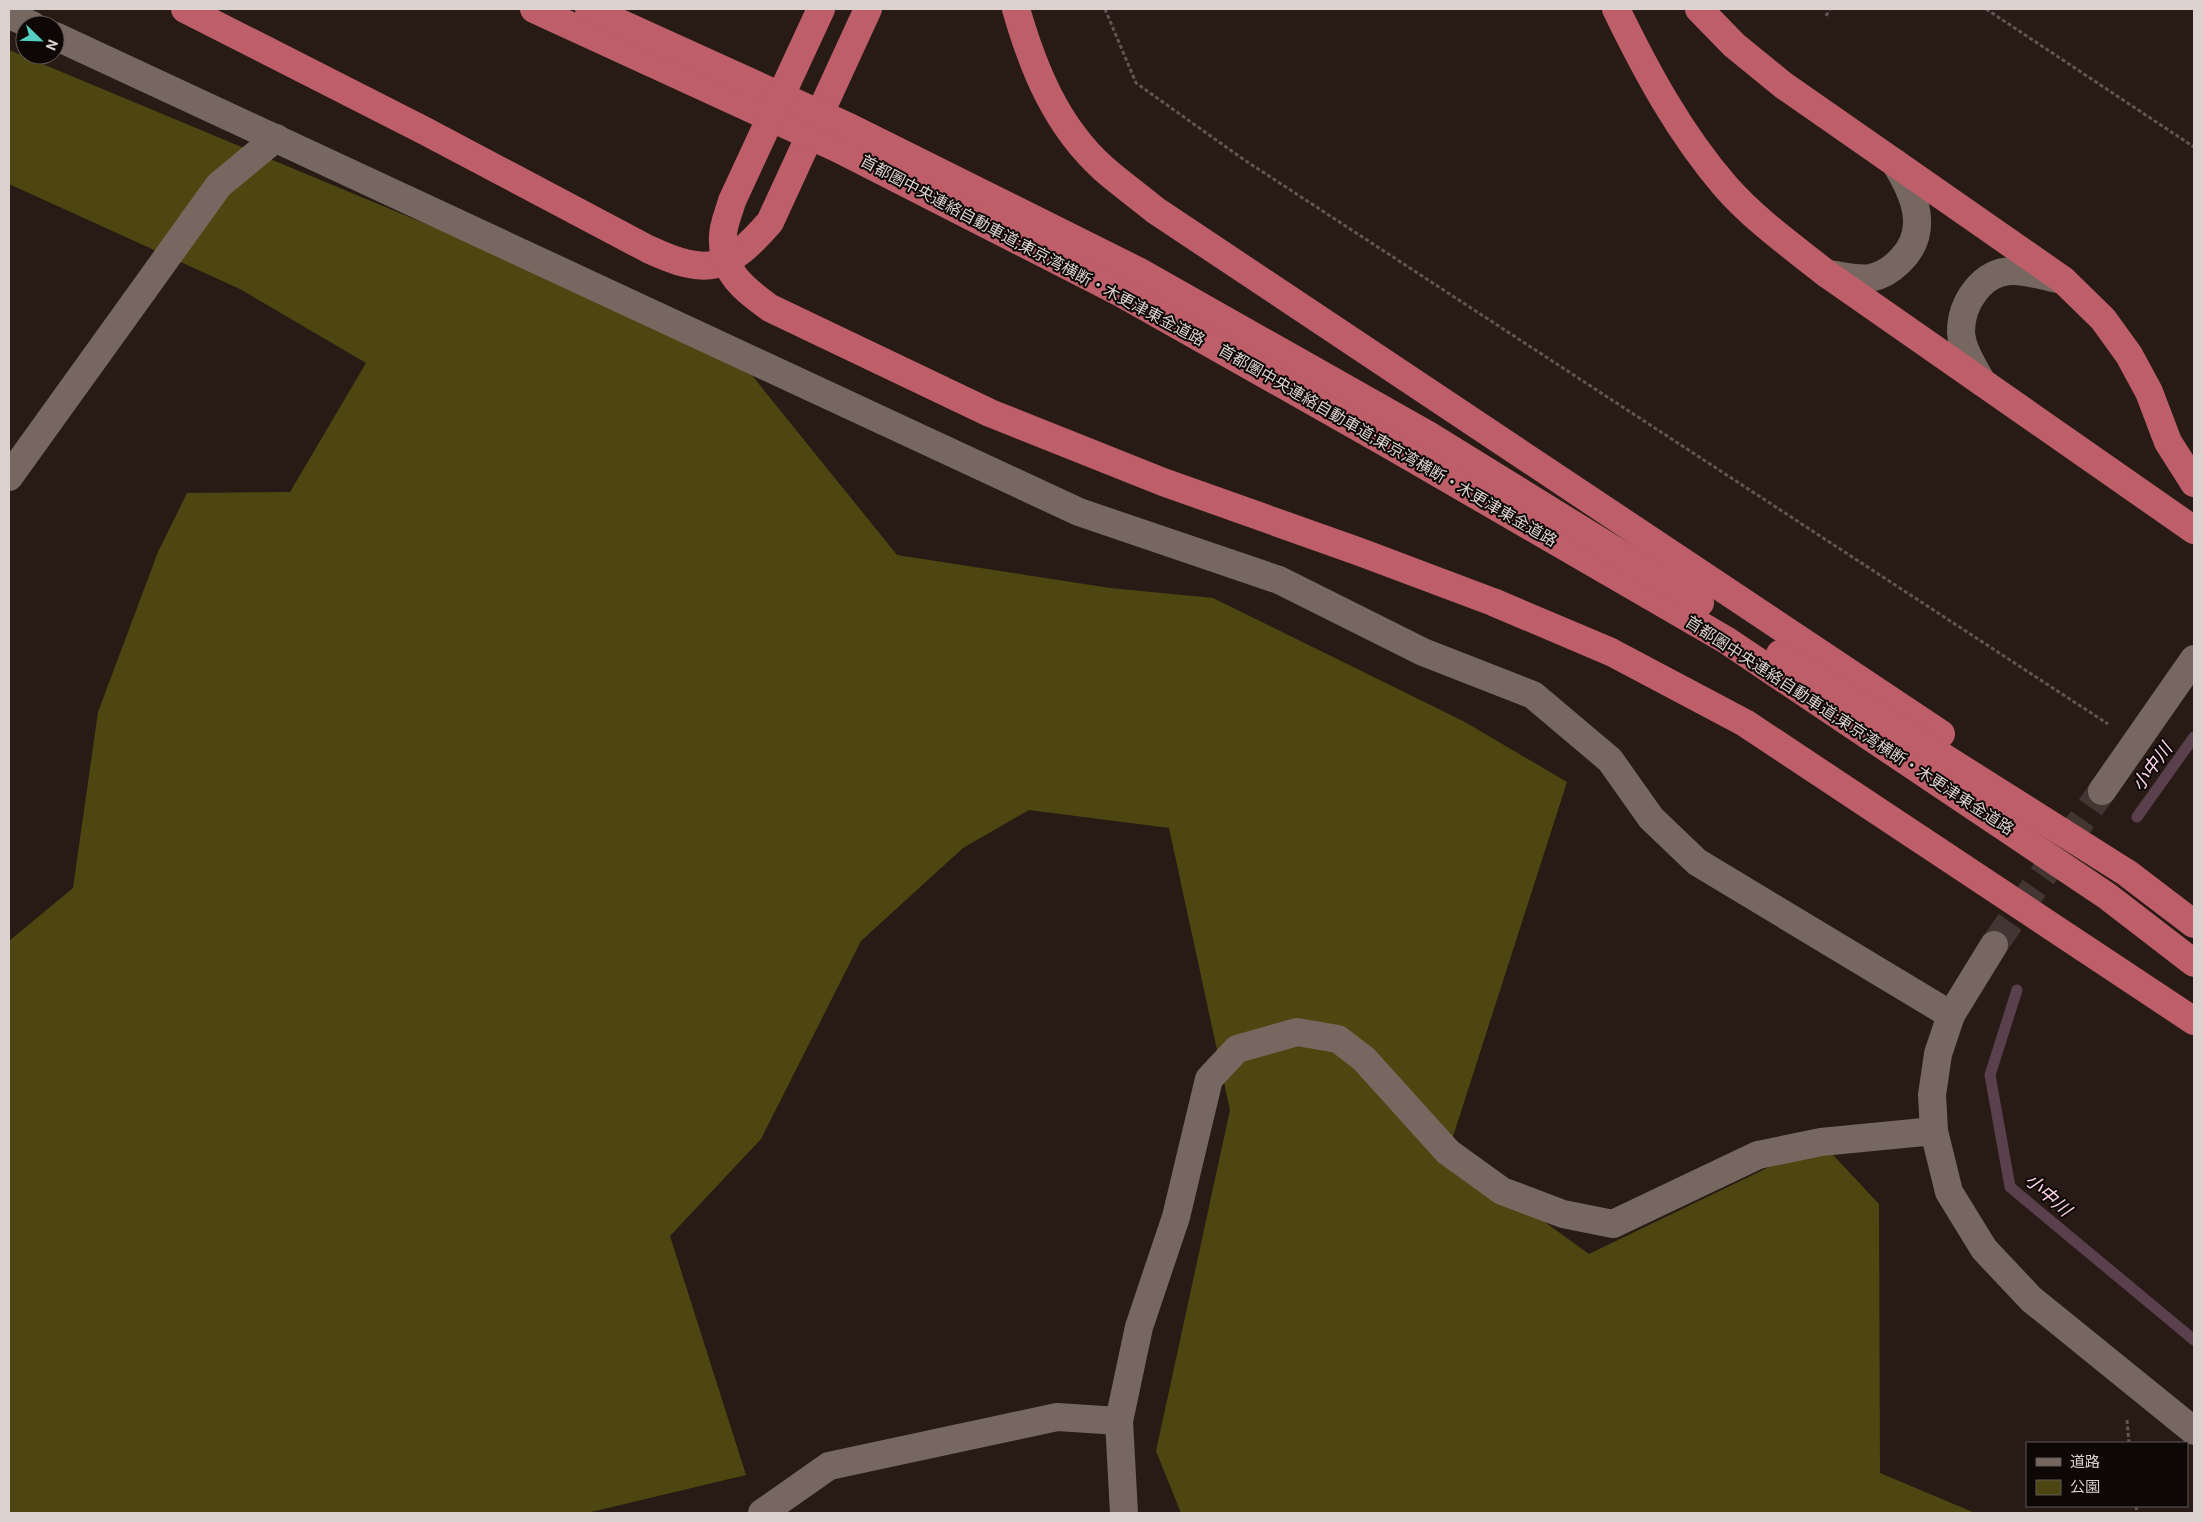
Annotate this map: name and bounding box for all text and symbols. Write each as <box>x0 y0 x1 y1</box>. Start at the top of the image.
north arrow <box>15 15 65 65</box>
text: N <box>43 37 61 53</box>
street label: 首都圏中央連絡自動車道;東京湾横断・木更津東金道路 <box>857 151 1208 350</box>
street label: 首都圏中央連絡自動車道;東京湾横断・木更津東金道路 <box>1215 340 1560 551</box>
street label: 首都圏中央連絡自動車道;東京湾横断・木更津東金道路 <box>1682 612 2017 839</box>
water label: 小中川 <box>2127 737 2177 795</box>
water label: 小中川 <box>2021 1169 2077 1222</box>
legend <box>2026 1442 2188 1507</box>
text: 道路 <box>2070 1453 2100 1471</box>
text: 公園 <box>2070 1478 2100 1496</box>

